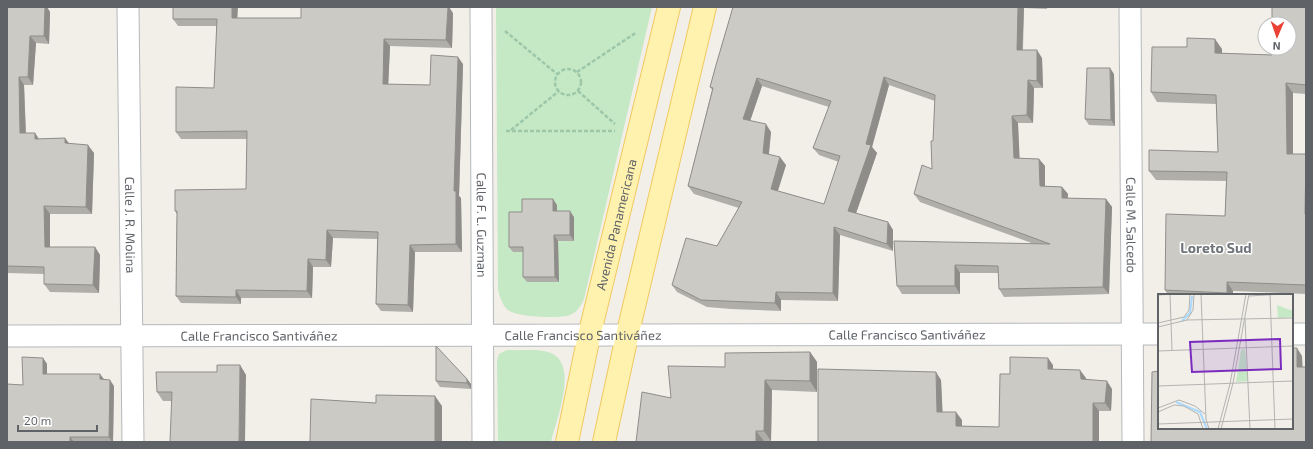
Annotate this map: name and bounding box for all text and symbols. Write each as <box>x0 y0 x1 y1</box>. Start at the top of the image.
north arrow <box>1257 16 1297 56</box>
text: N <box>1272 40 1281 53</box>
street label: Avenida Panamericana <box>592 157 640 292</box>
street label: Calle F. L. Guzman <box>474 172 490 278</box>
street label: Calle J. R. Molina <box>122 176 139 273</box>
street label: Calle M. Salcedo <box>1123 177 1140 273</box>
district label: Loreto Sud <box>1180 239 1252 256</box>
inset map <box>1158 294 1293 429</box>
street label: Calle Francisco Santiváñez <box>828 326 986 343</box>
street label: Calle Francisco Santiváñez <box>180 327 338 344</box>
street label: Calle Francisco Santiváñez <box>504 327 662 343</box>
scale bar <box>18 407 97 433</box>
text: 20 m <box>24 413 51 427</box>

